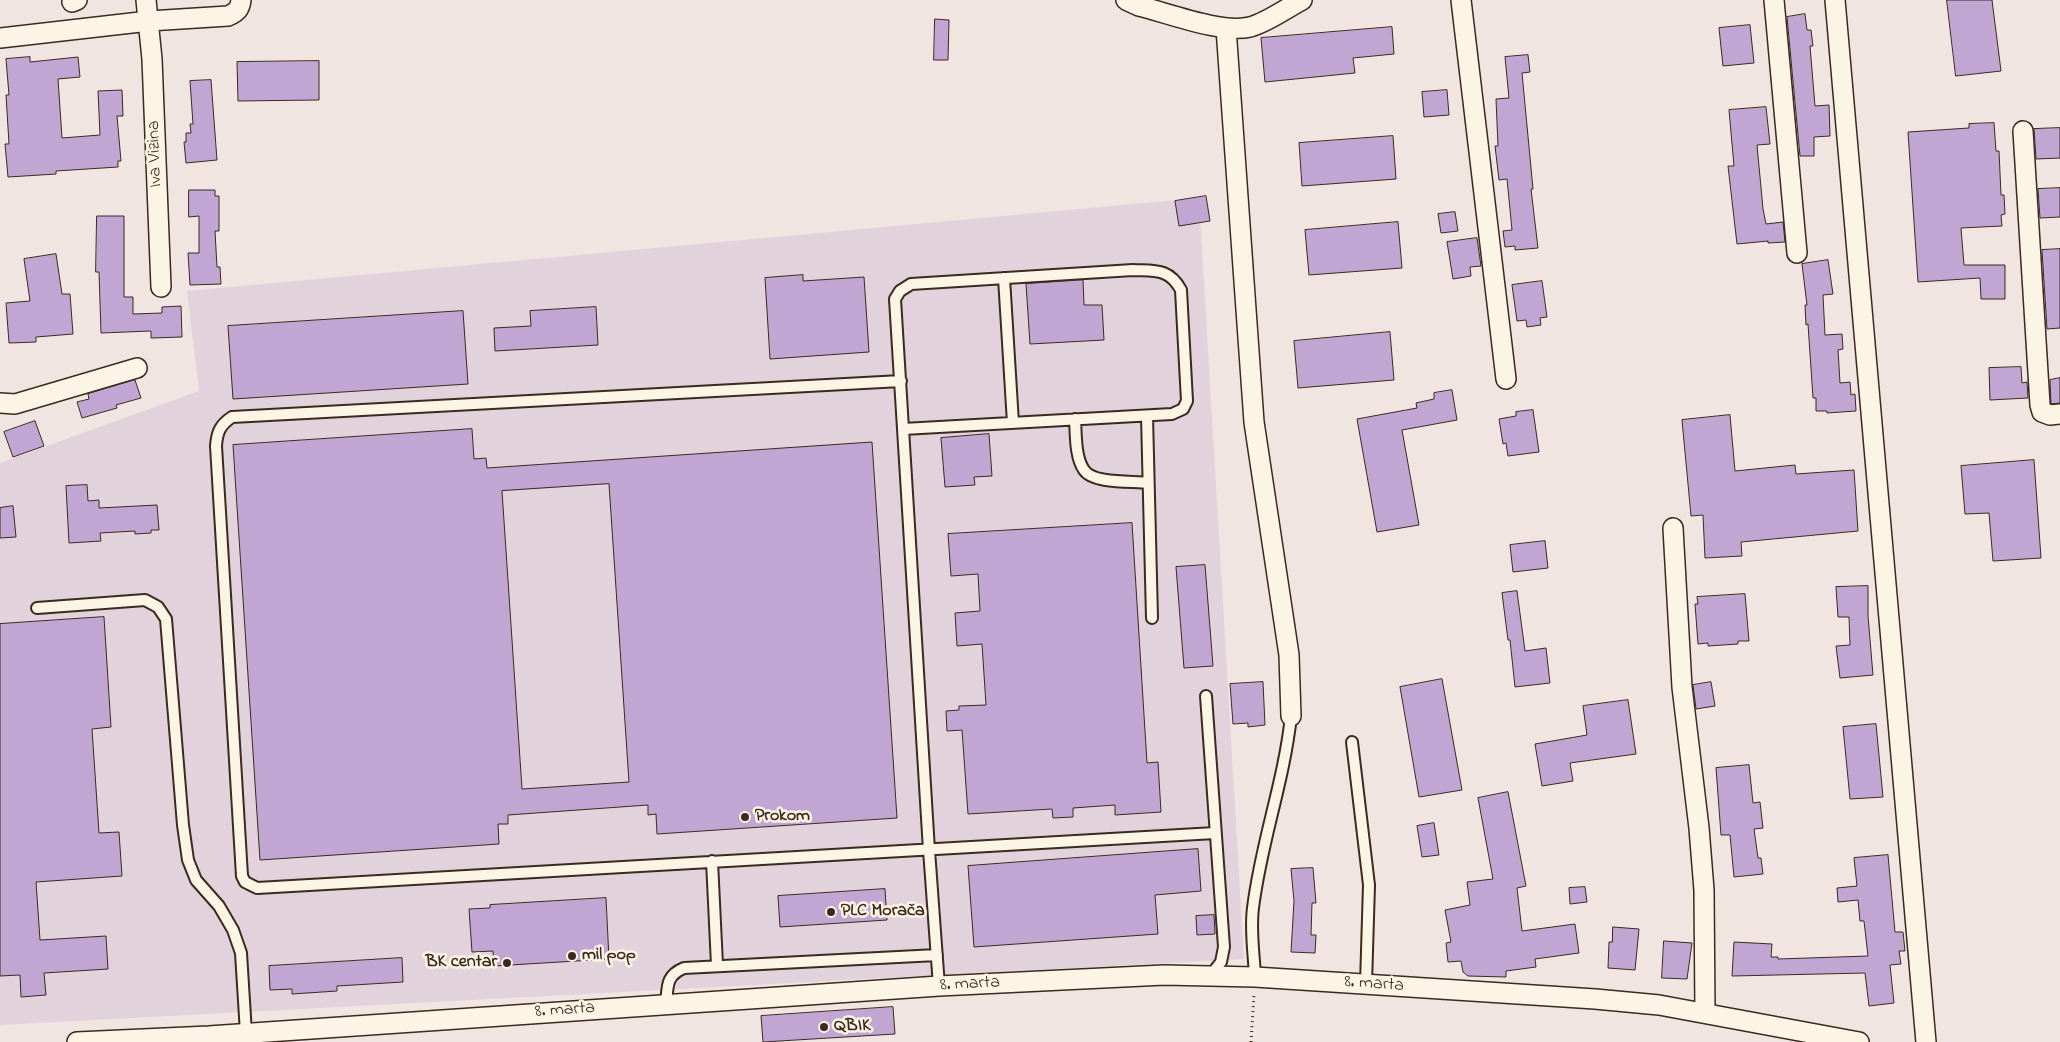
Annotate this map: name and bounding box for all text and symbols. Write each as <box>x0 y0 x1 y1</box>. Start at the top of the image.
street label: Iva Vizina <box>144 120 168 188</box>
place label: Prokom <box>755 806 810 828</box>
marker: Prokom <box>739 811 751 823</box>
place label: PLC Morača <box>841 901 925 923</box>
marker: PLC Morača <box>825 906 837 918</box>
place label: mil pop <box>582 945 636 967</box>
marker: mil pop <box>566 950 578 962</box>
place label: BK centar <box>425 952 497 974</box>
marker: BK centar <box>501 957 513 969</box>
street label: 8. marta <box>1343 972 1405 998</box>
street label: 8. marta <box>939 973 1001 997</box>
street label: 8. marta <box>534 998 596 1024</box>
place label: QBIK <box>834 1016 871 1038</box>
marker: QBIK <box>818 1021 830 1033</box>

